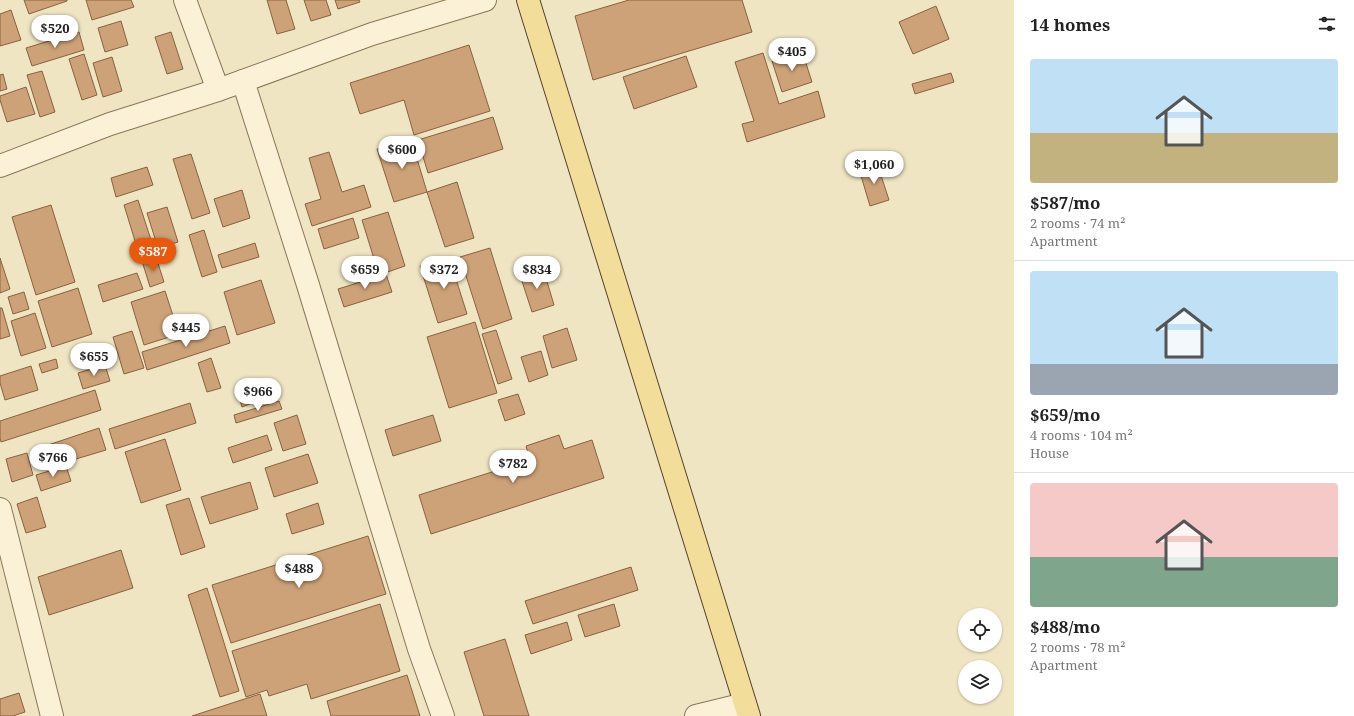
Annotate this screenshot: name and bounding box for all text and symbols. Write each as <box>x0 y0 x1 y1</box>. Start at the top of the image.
text: 14 homes <box>1030 13 1110 36</box>
icon: filters <box>1316 13 1338 35</box>
pin: $520 <box>31 15 79 49</box>
text: $520 <box>40 19 70 37</box>
pin: $405 <box>768 38 816 72</box>
text: $405 <box>777 42 807 60</box>
icon: home <box>1148 85 1220 157</box>
pin: $600 <box>378 136 426 170</box>
text: $600 <box>387 140 417 158</box>
pin: $1,060 <box>841 151 907 185</box>
text: $1,060 <box>854 155 894 173</box>
text: $587/mo <box>1030 191 1101 214</box>
text: 2 rooms · 74 m² <box>1030 214 1125 232</box>
text: Apartment <box>1030 232 1097 250</box>
pin: $587 <box>129 238 177 272</box>
text: $587 <box>138 242 168 260</box>
pin: $659 <box>341 256 389 290</box>
pin: $372 <box>420 256 468 290</box>
pin: $834 <box>513 256 561 290</box>
text: $659 <box>350 260 380 278</box>
text: $372 <box>429 260 459 278</box>
text: $834 <box>522 260 552 278</box>
icon: home <box>1148 297 1220 369</box>
pin: $445 <box>162 314 210 348</box>
text: $445 <box>171 318 201 336</box>
pin: $655 <box>70 343 118 377</box>
text: $655 <box>79 347 109 365</box>
pin: $966 <box>234 378 282 412</box>
text: $966 <box>243 382 273 400</box>
text: $659/mo <box>1030 403 1101 426</box>
text: 4 rooms · 104 m² <box>1030 426 1133 444</box>
pin: $766 <box>29 444 77 478</box>
text: House <box>1030 444 1069 462</box>
text: $766 <box>38 448 68 466</box>
pin: $782 <box>489 450 537 484</box>
text: $782 <box>498 454 528 472</box>
icon: home <box>1148 509 1220 581</box>
pin: $488 <box>275 555 323 589</box>
text: $488 <box>284 559 314 577</box>
map controls <box>958 608 1002 704</box>
button: locate <box>958 608 1002 652</box>
text: $488/mo <box>1030 615 1101 638</box>
text: 2 rooms · 78 m² <box>1030 638 1125 656</box>
text: Apartment <box>1030 656 1097 674</box>
button: layers <box>958 660 1002 704</box>

